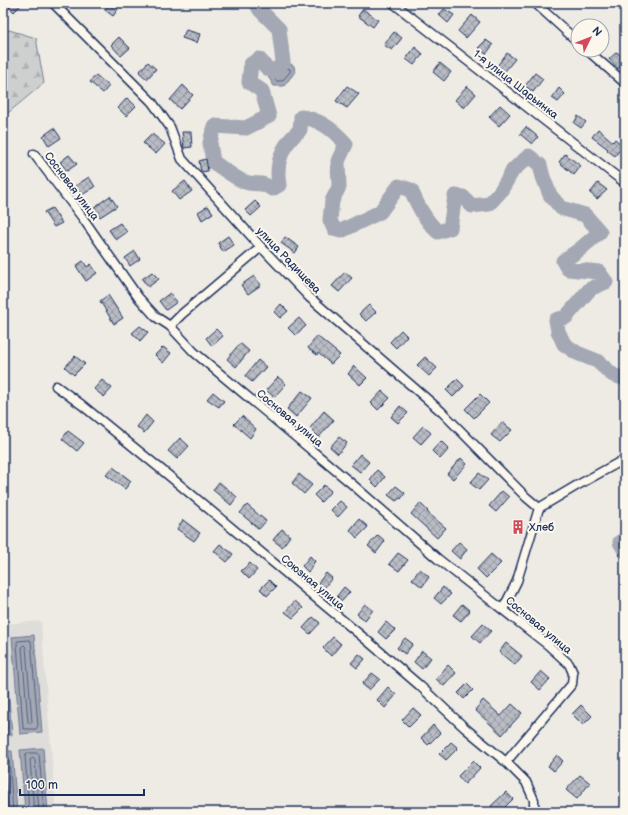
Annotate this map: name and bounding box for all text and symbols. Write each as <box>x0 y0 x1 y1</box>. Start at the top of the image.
north arrow <box>570 18 610 58</box>
text: N <box>589 24 605 39</box>
street label: 1-я улица Шарьинка <box>471 47 561 122</box>
street label: Сосновая улица <box>42 150 102 223</box>
street label: улица Радищева <box>254 225 324 297</box>
street label: Сосновая улица <box>254 387 326 450</box>
building icon: Хлеб <box>510 519 526 535</box>
place label: Хлеб <box>529 521 554 534</box>
street label: Союзная улица <box>278 552 347 613</box>
street label: Сосновая улица <box>503 594 575 657</box>
scale bar <box>20 771 144 797</box>
text: 100 m <box>26 778 58 793</box>

